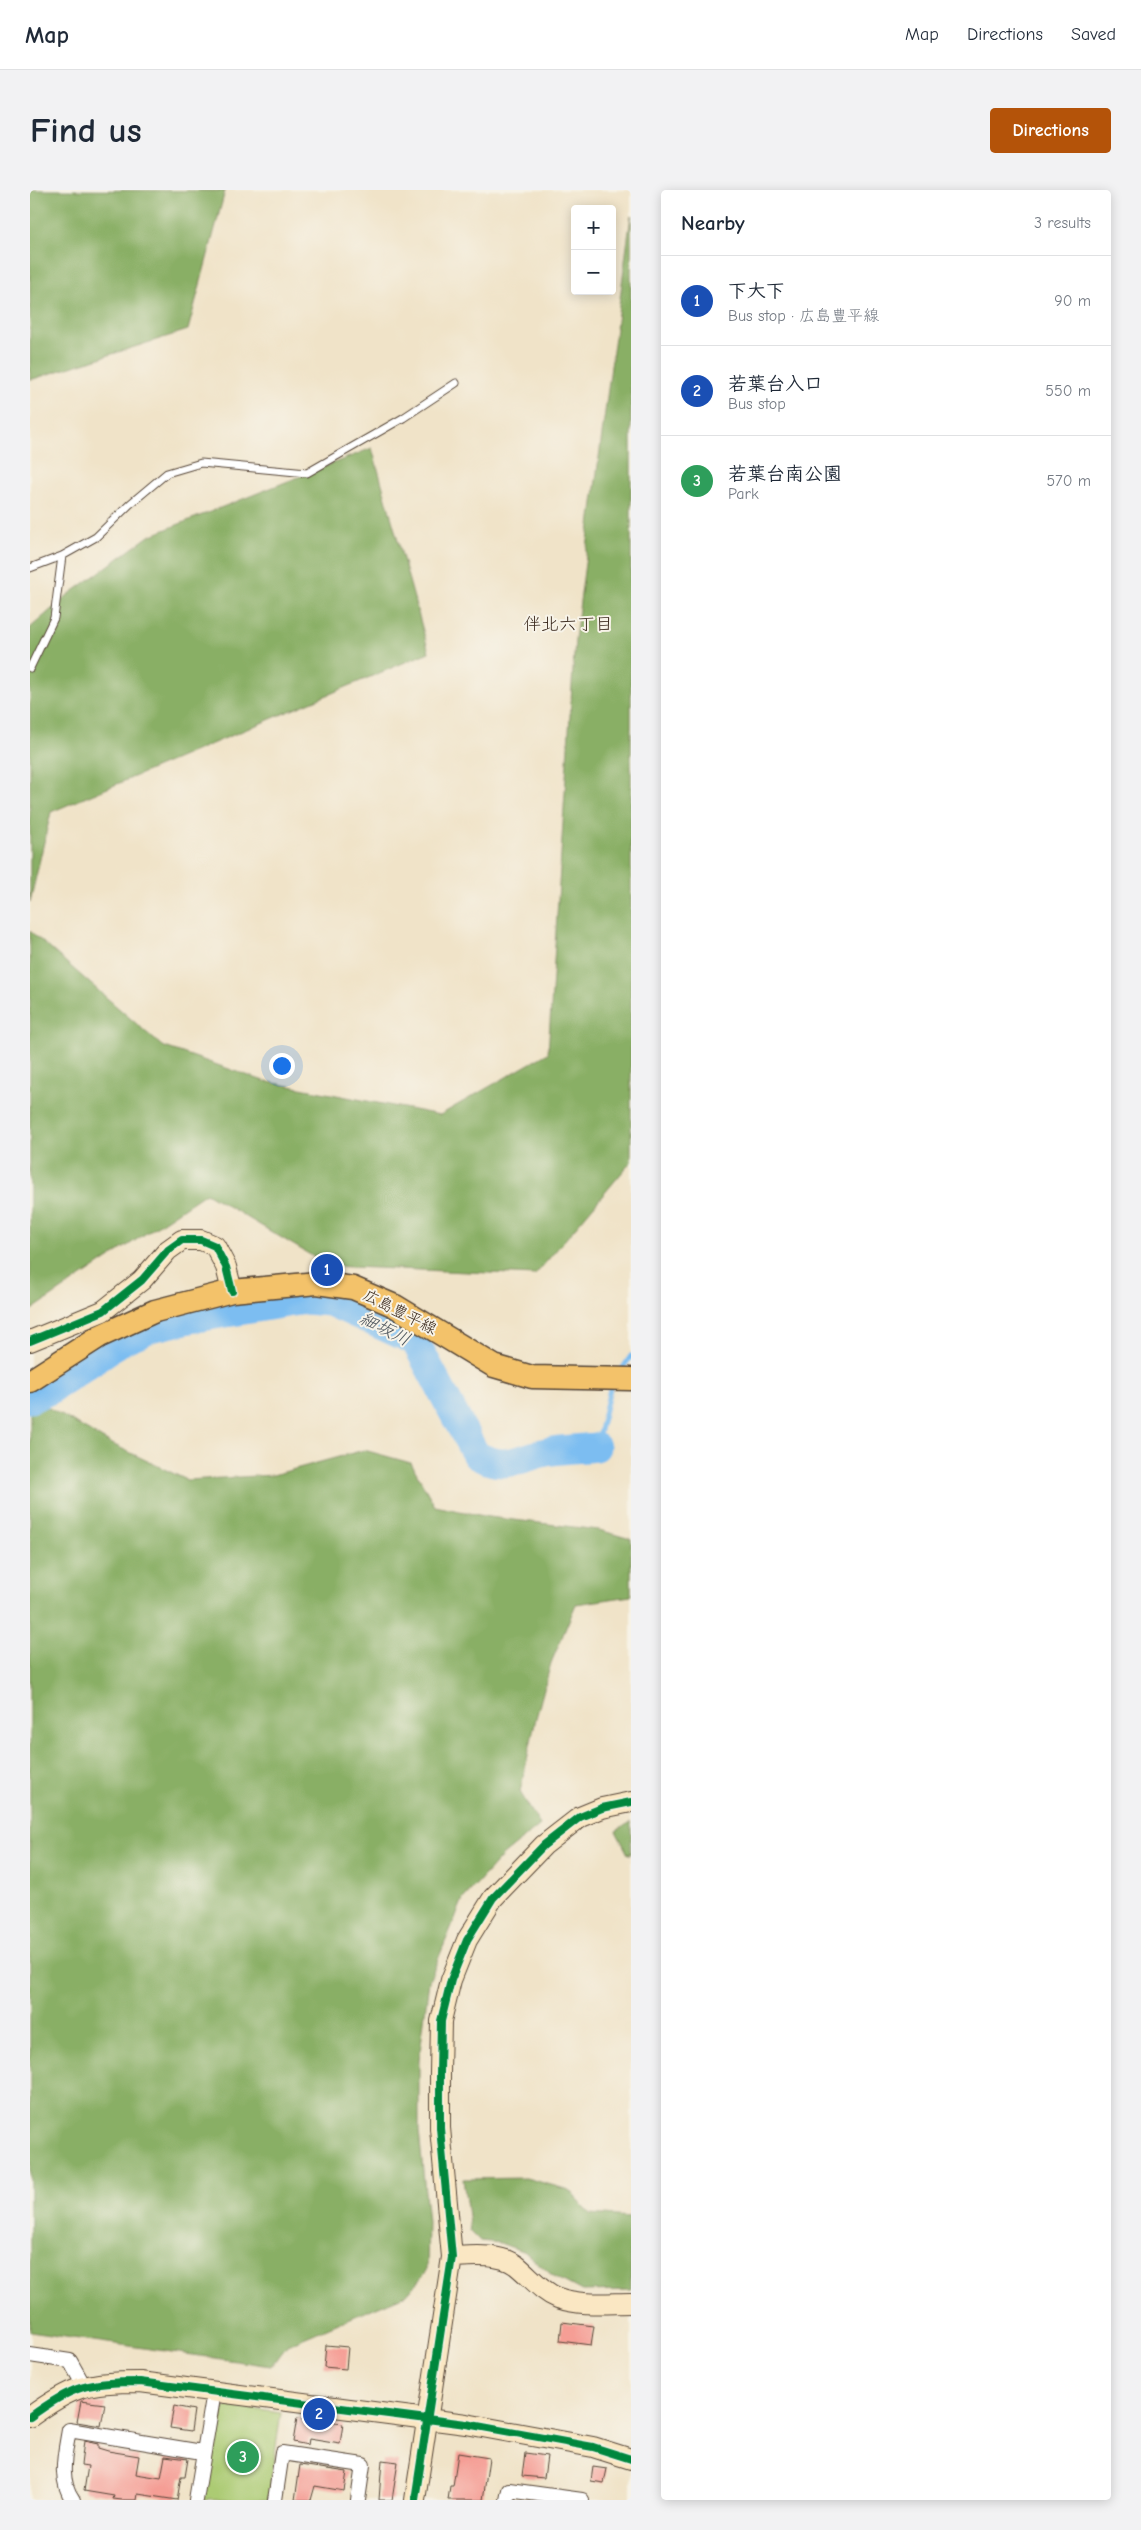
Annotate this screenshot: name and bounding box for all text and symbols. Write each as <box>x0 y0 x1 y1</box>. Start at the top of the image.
text: Map <box>25 21 69 49</box>
text: Map <box>905 24 939 45</box>
text: Directions <box>967 24 1043 45</box>
text: Saved <box>1071 24 1116 45</box>
button: Directions <box>990 108 1111 153</box>
text: Find us <box>30 110 142 151</box>
map controls <box>571 205 616 295</box>
button: + <box>571 205 616 250</box>
text: Nearby <box>681 211 745 235</box>
text: 3 results <box>1034 214 1091 232</box>
button: − <box>571 250 616 295</box>
text: 下大下 <box>728 280 785 302</box>
text: 1 <box>694 292 700 310</box>
text: 90 m <box>1054 292 1091 310</box>
text: Bus stop · 広島豊平線 <box>728 307 879 325</box>
text: 若葉台入口 <box>728 373 823 395</box>
text: 2 <box>693 382 701 400</box>
text: 550 m <box>1045 382 1091 400</box>
text: Bus stop <box>728 395 786 413</box>
text: 若葉台南公園 <box>728 463 842 485</box>
text: 3 <box>693 472 701 490</box>
text: 570 m <box>1046 472 1091 490</box>
text: Park <box>728 485 759 503</box>
district label: 伴北六丁目 <box>523 614 613 635</box>
your location <box>269 1053 295 1079</box>
pin: 1 <box>311 1251 343 1289</box>
street label: 広島豊平線 <box>360 1286 440 1338</box>
water label: 細坂川 <box>356 1307 414 1351</box>
pin: 2 <box>303 2395 335 2433</box>
pin: 3 <box>227 2438 259 2476</box>

